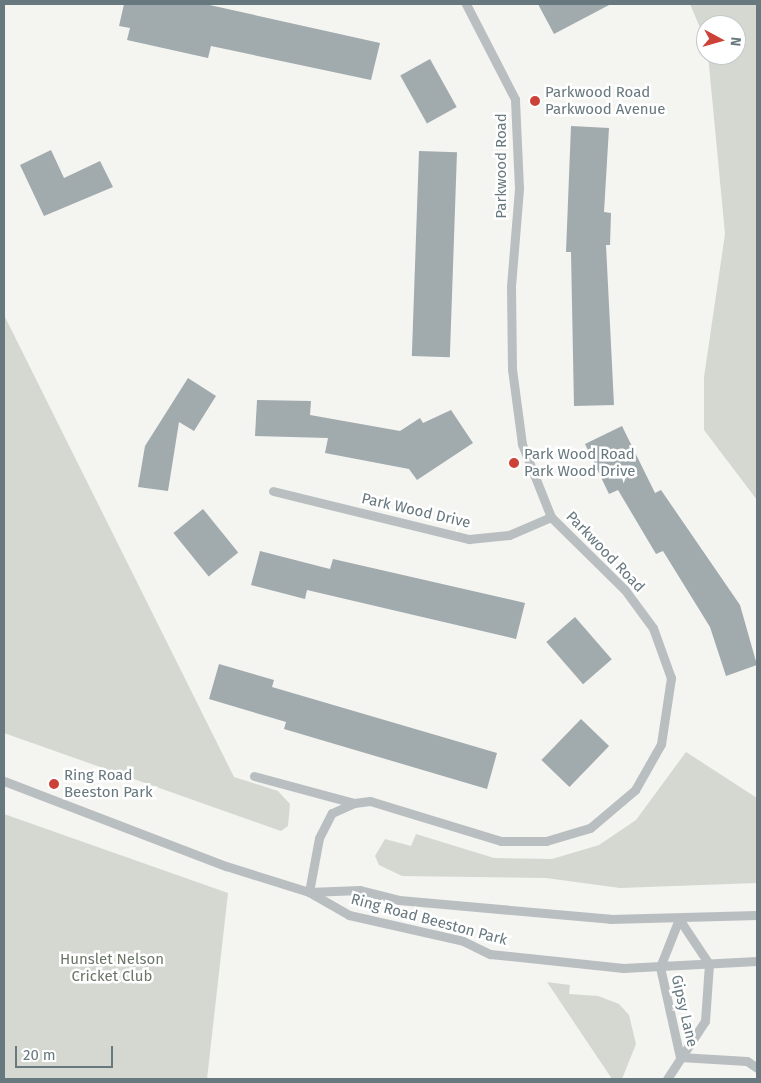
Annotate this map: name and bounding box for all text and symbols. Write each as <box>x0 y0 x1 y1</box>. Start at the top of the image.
north arrow <box>696 15 746 65</box>
text: N <box>726 36 744 47</box>
place label: Parkwood Road Parkwood Avenue <box>545 83 666 118</box>
marker: Parkwood Road Parkwood Avenue <box>529 95 541 107</box>
street label: Parkwood Road <box>493 113 511 219</box>
place label: Park Wood Road Park Wood Drive <box>524 445 635 480</box>
marker: Park Wood Road Park Wood Drive <box>508 457 520 469</box>
street label: Park Wood Drive <box>360 490 472 532</box>
street label: Parkwood Road <box>562 508 648 596</box>
place label: Ring Road Beeston Park <box>64 766 153 801</box>
marker: Ring Road Beeston Park <box>48 778 60 790</box>
street label: Ring Road Beeston Park <box>349 890 509 950</box>
park label: Hunslet Nelson Cricket Club <box>60 950 164 985</box>
street label: Gipsy Lane <box>667 973 701 1049</box>
scale bar <box>18 1036 115 1068</box>
text: 20 m <box>23 1046 56 1064</box>

